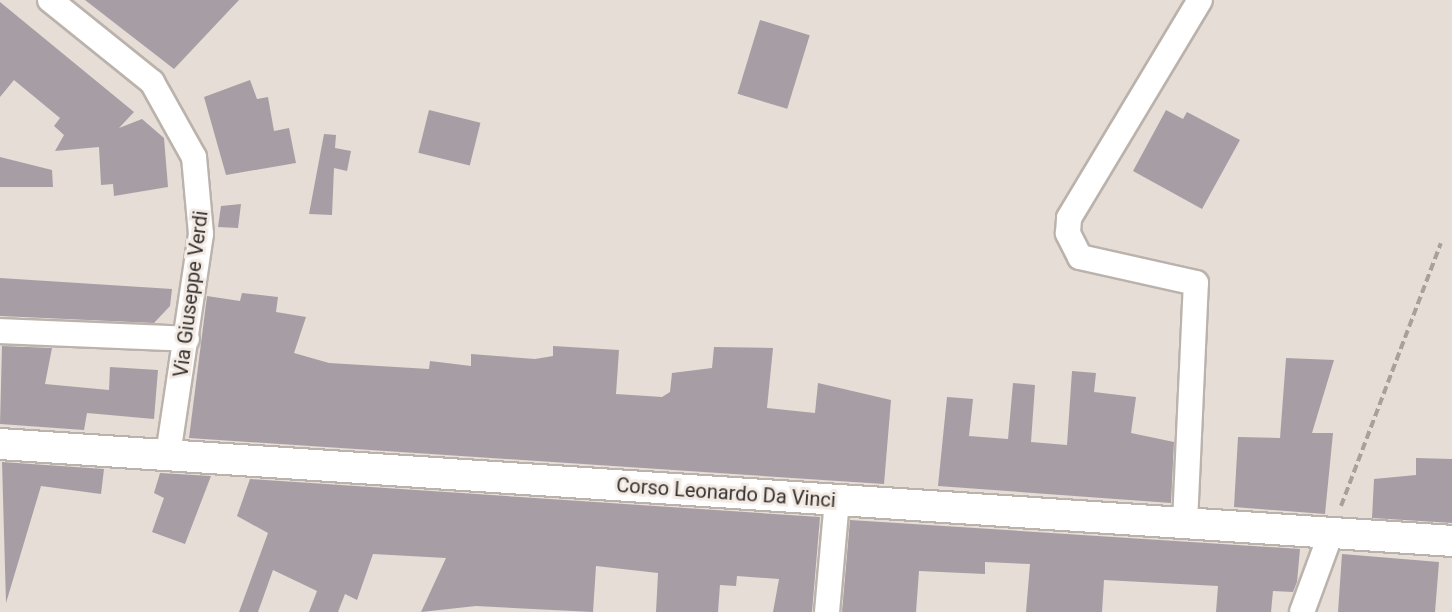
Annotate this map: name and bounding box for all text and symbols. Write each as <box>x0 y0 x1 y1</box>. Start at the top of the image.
street label: Via Giuseppe Verdi <box>169 209 213 379</box>
street label: Corso Leonardo Da Vinci <box>616 473 836 513</box>

